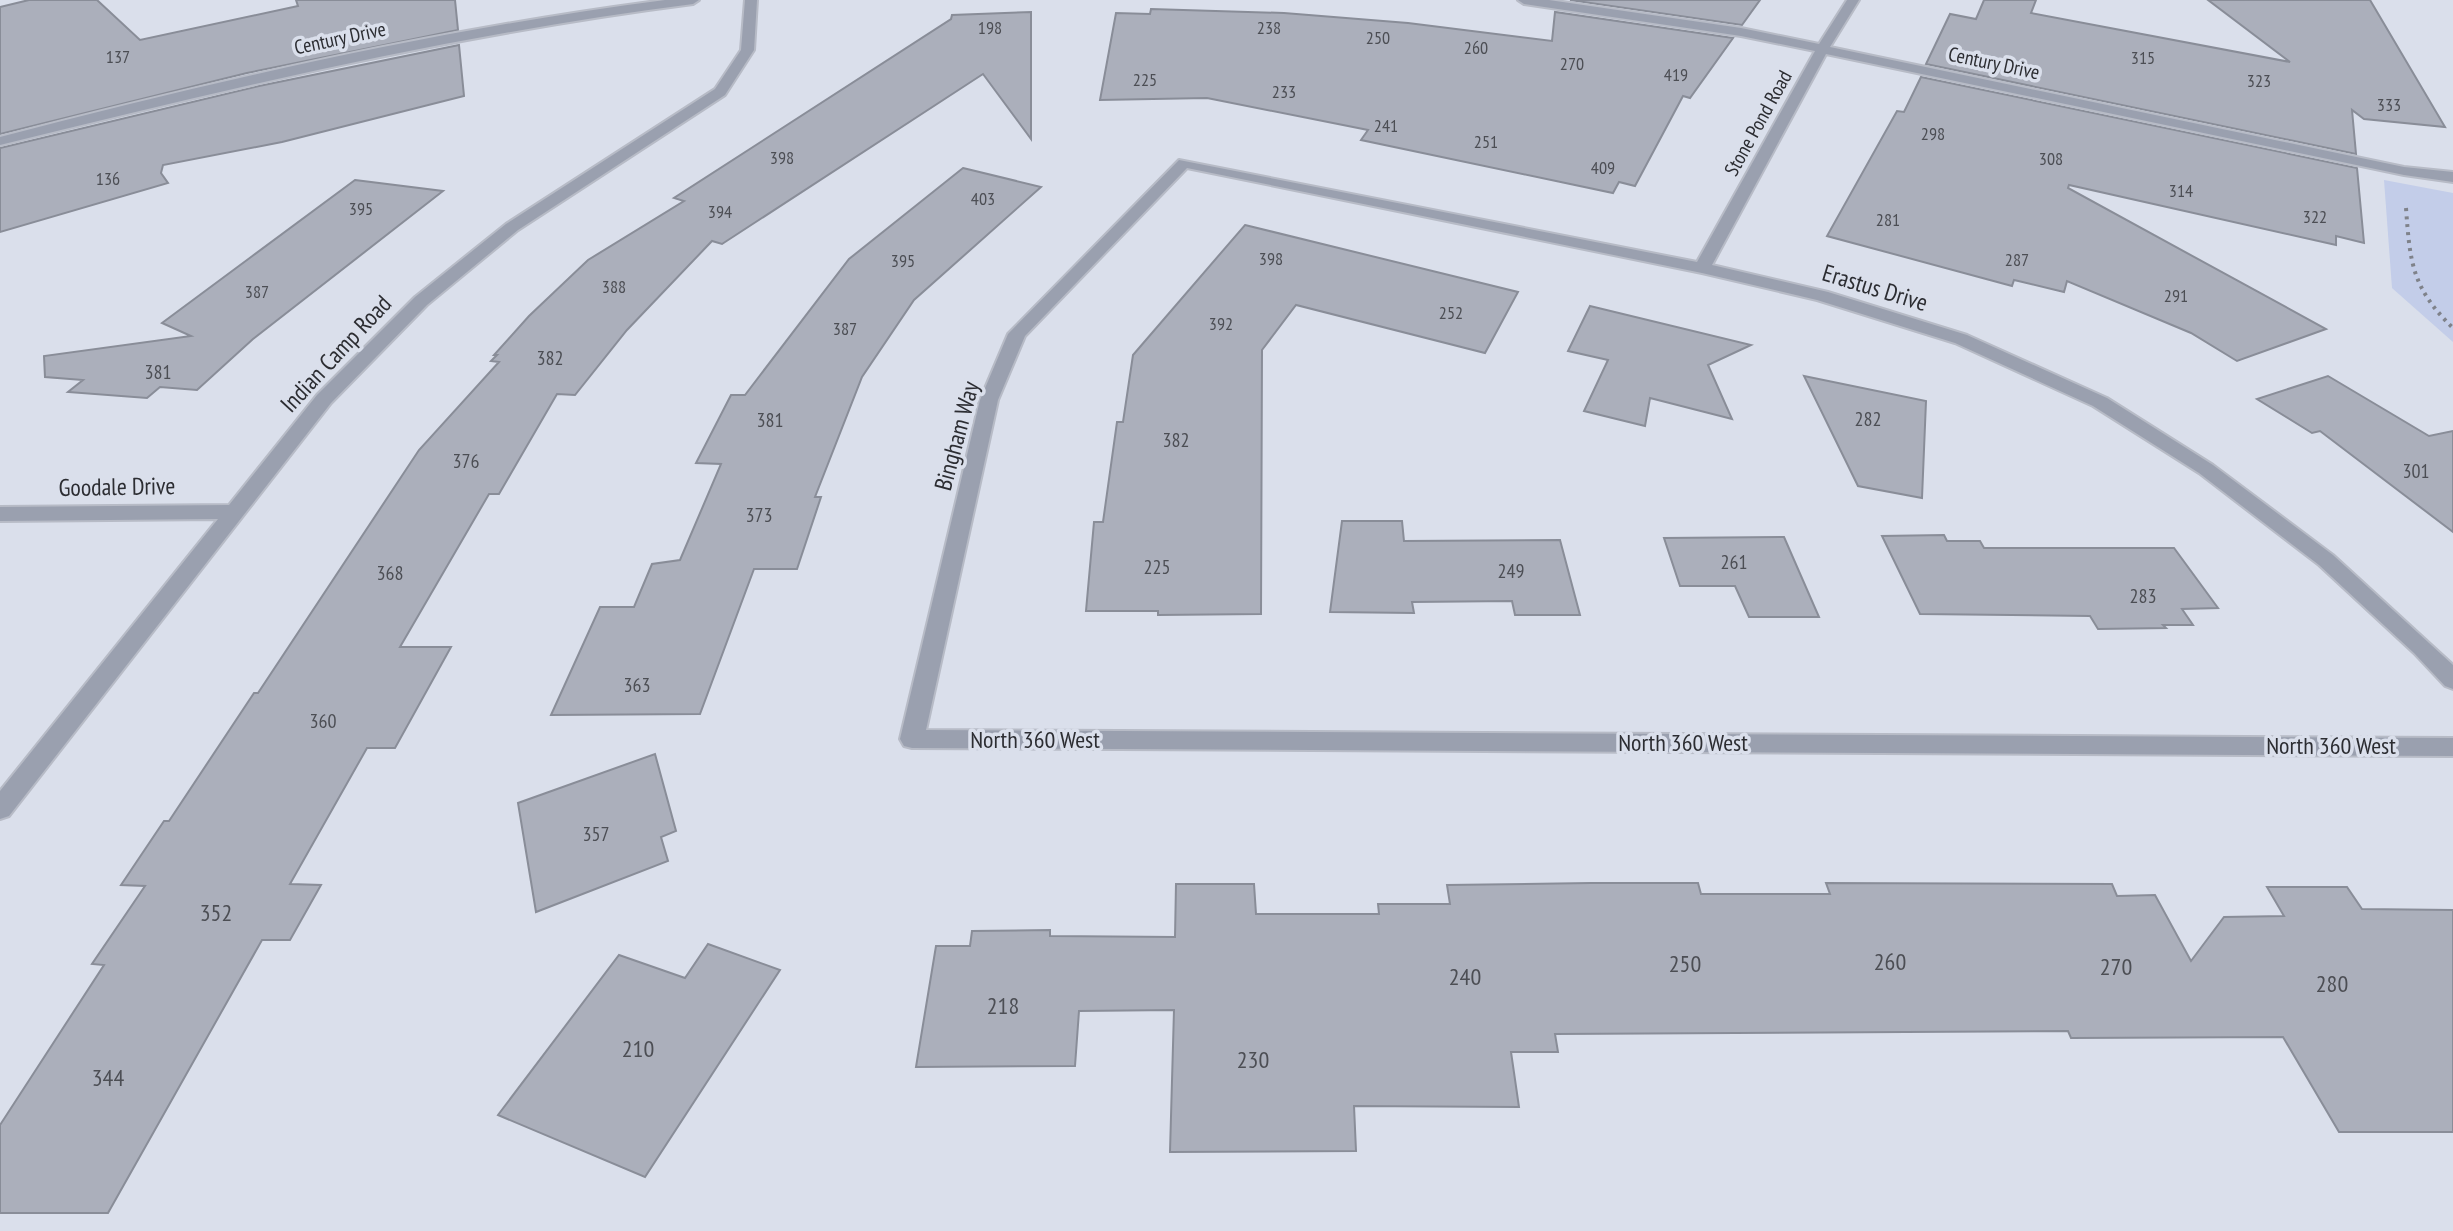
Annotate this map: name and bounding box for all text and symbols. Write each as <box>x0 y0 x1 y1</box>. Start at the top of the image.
street label: Century Drive <box>292 16 388 60</box>
house number: 198 <box>978 16 1002 39</box>
house number: 238 <box>1257 16 1281 39</box>
house number: 250 <box>1366 26 1390 49</box>
house number: 260 <box>1464 36 1488 59</box>
street label: Century Drive <box>1946 41 2042 85</box>
house number: 137 <box>106 45 130 68</box>
house number: 315 <box>2131 46 2155 69</box>
house number: 270 <box>1560 52 1584 75</box>
house number: 419 <box>1664 63 1688 86</box>
street label: Stone Pond Road <box>1718 66 1798 180</box>
house number: 225 <box>1133 68 1157 91</box>
house number: 323 <box>2247 69 2271 92</box>
house number: 233 <box>1272 80 1296 103</box>
house number: 333 <box>2377 93 2401 116</box>
house number: 241 <box>1374 114 1398 137</box>
house number: 298 <box>1921 122 1945 145</box>
house number: 251 <box>1474 130 1498 153</box>
house number: 398 <box>770 146 794 169</box>
house number: 308 <box>2039 147 2063 170</box>
house number: 409 <box>1591 156 1615 179</box>
house number: 136 <box>96 167 120 190</box>
house number: 314 <box>2169 179 2193 202</box>
house number: 403 <box>971 187 995 210</box>
house number: 395 <box>349 197 373 220</box>
house number: 394 <box>708 200 732 223</box>
house number: 322 <box>2303 205 2327 228</box>
house number: 281 <box>1876 208 1900 231</box>
house number: 398 <box>1259 247 1283 270</box>
house number: 287 <box>2005 248 2029 271</box>
house number: 395 <box>891 249 915 272</box>
street label: Erastus Drive <box>1819 257 1932 318</box>
house number: 388 <box>602 275 626 298</box>
house number: 387 <box>245 280 269 303</box>
house number: 291 <box>2164 284 2188 307</box>
street label: Indian Camp Road <box>273 288 398 419</box>
house number: 252 <box>1439 301 1463 324</box>
house number: 392 <box>1209 312 1233 335</box>
house number: 387 <box>833 317 857 340</box>
house number: 382 <box>537 345 564 371</box>
house number: 381 <box>145 359 172 385</box>
street label: Bingham Way <box>927 378 986 494</box>
house number: 282 <box>1855 406 1882 432</box>
house number: 381 <box>757 407 784 433</box>
house number: 382 <box>1163 427 1190 453</box>
house number: 376 <box>453 448 480 474</box>
house number: 301 <box>2403 458 2430 484</box>
street label: Goodale Drive <box>58 470 176 503</box>
house number: 373 <box>746 502 773 528</box>
house number: 261 <box>1721 549 1748 575</box>
house number: 225 <box>1144 554 1171 580</box>
house number: 249 <box>1498 558 1525 584</box>
house number: 368 <box>377 560 404 586</box>
house number: 283 <box>2130 583 2157 609</box>
house number: 363 <box>624 672 651 698</box>
house number: 360 <box>310 708 337 734</box>
street label: North 360 West <box>970 724 1100 755</box>
street label: North 360 West <box>1618 727 1748 758</box>
street label: North 360 West <box>2266 730 2396 761</box>
house number: 357 <box>583 821 610 847</box>
house number: 352 <box>200 897 232 928</box>
house number: 260 <box>1874 946 1906 977</box>
house number: 250 <box>1669 948 1701 979</box>
house number: 270 <box>2100 951 2132 982</box>
house number: 240 <box>1449 961 1481 992</box>
house number: 280 <box>2316 968 2348 999</box>
house number: 218 <box>987 990 1019 1021</box>
house number: 210 <box>622 1033 654 1064</box>
house number: 230 <box>1237 1044 1269 1075</box>
house number: 344 <box>92 1062 124 1093</box>

